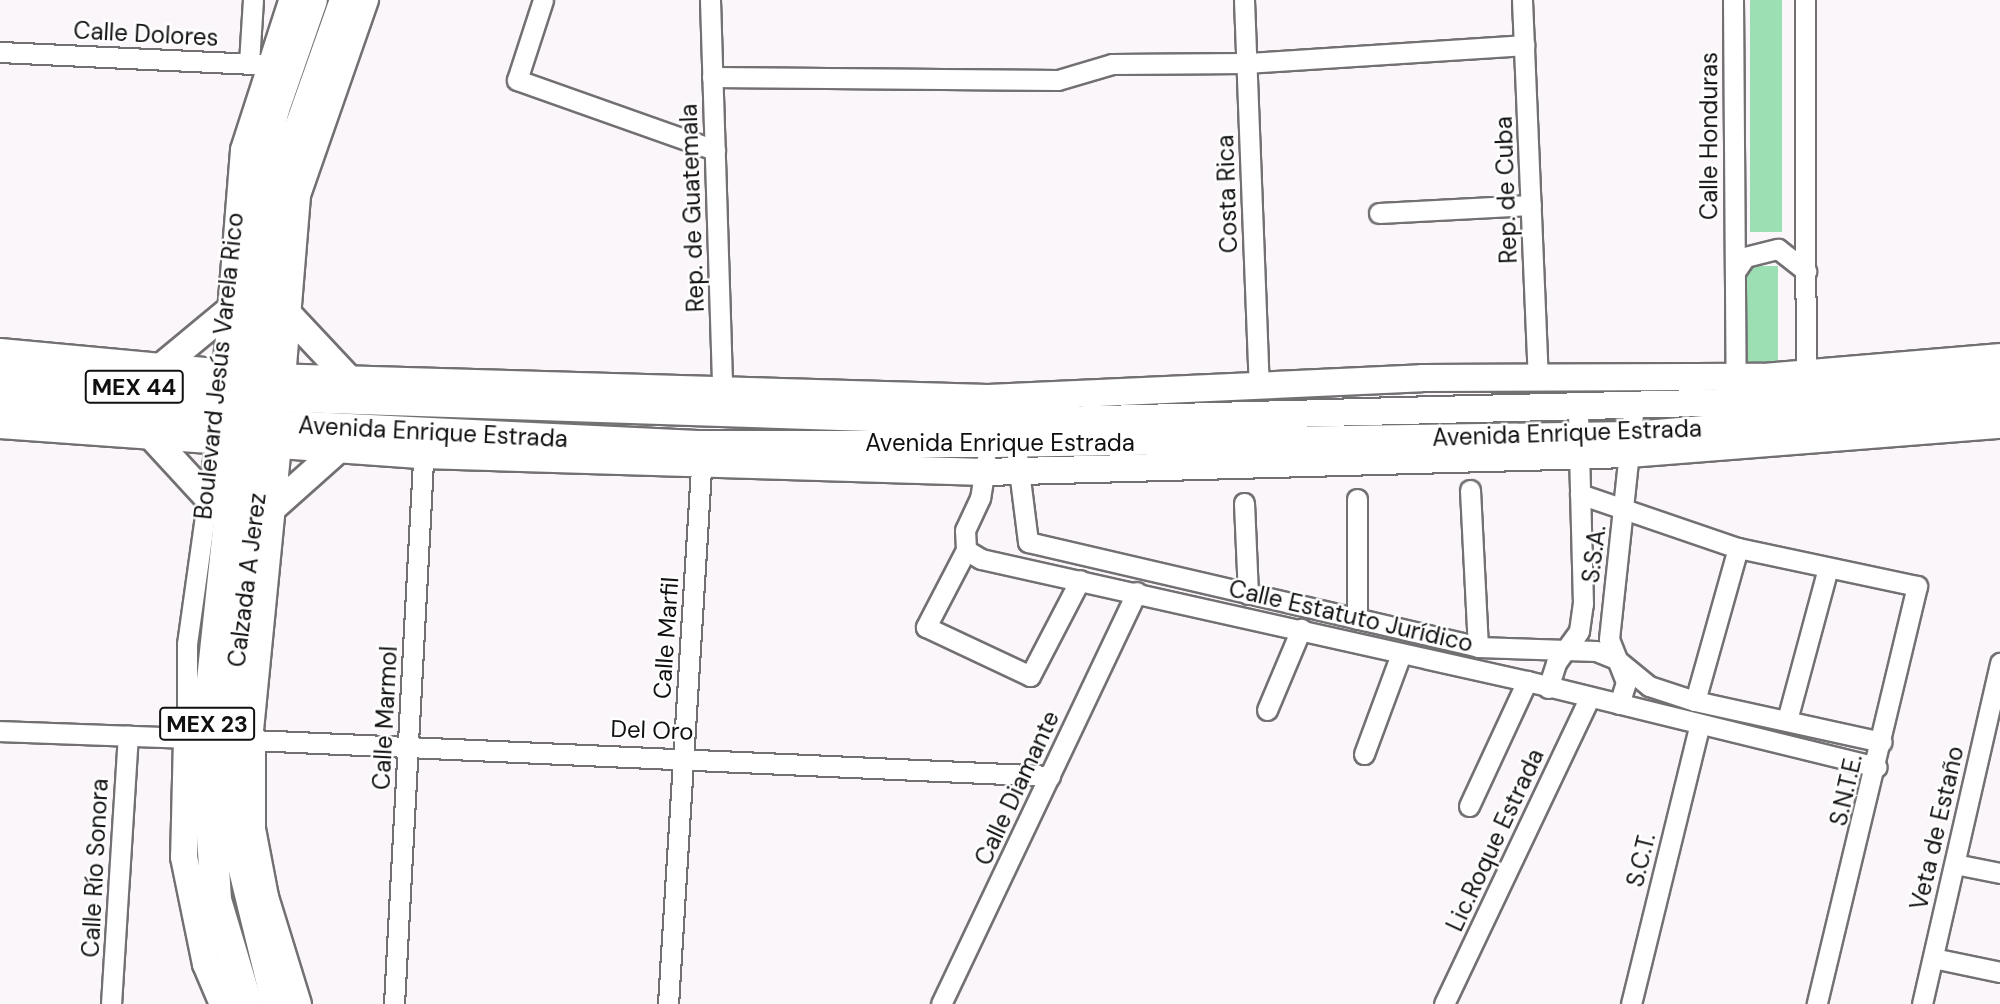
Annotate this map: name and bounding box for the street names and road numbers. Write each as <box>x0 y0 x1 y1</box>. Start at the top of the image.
street label: Calle Dolores <box>73 16 219 52</box>
street label: Calle Honduras <box>1695 52 1723 220</box>
street label: Rep. de Guatemala <box>674 103 710 313</box>
street label: Rep. de Cuba <box>1489 116 1523 264</box>
street label: Costa Rica <box>1211 134 1243 254</box>
street label: Boulevard Jesús Varela Rico <box>189 211 249 521</box>
road number: MEX 44 <box>83 368 185 406</box>
street label: Avenida Enrique Estrada <box>298 411 568 453</box>
street label: Avenida Enrique Estrada <box>1432 414 1702 452</box>
street label: Avenida Enrique Estrada <box>865 429 1135 457</box>
street label: Calzada A Jerez <box>222 491 272 669</box>
street label: S.S.A. <box>1576 523 1612 585</box>
street label: Calle Estatuto Jurídico <box>1226 574 1476 658</box>
street label: Calle Marfil <box>647 576 685 700</box>
street label: Calle Marmol <box>367 645 403 791</box>
road number: MEX 23 <box>158 704 256 744</box>
street label: Calle Diamante <box>969 706 1065 870</box>
street label: Del Oro <box>610 714 694 746</box>
street label: Veta de Estaño <box>1904 743 1970 913</box>
street label: Lic.Roque Estrada <box>1440 744 1550 936</box>
street label: S.N.T.E. <box>1824 751 1868 829</box>
street label: Calle Río Sonora <box>76 778 114 958</box>
street label: S.C.T. <box>1620 830 1662 890</box>

